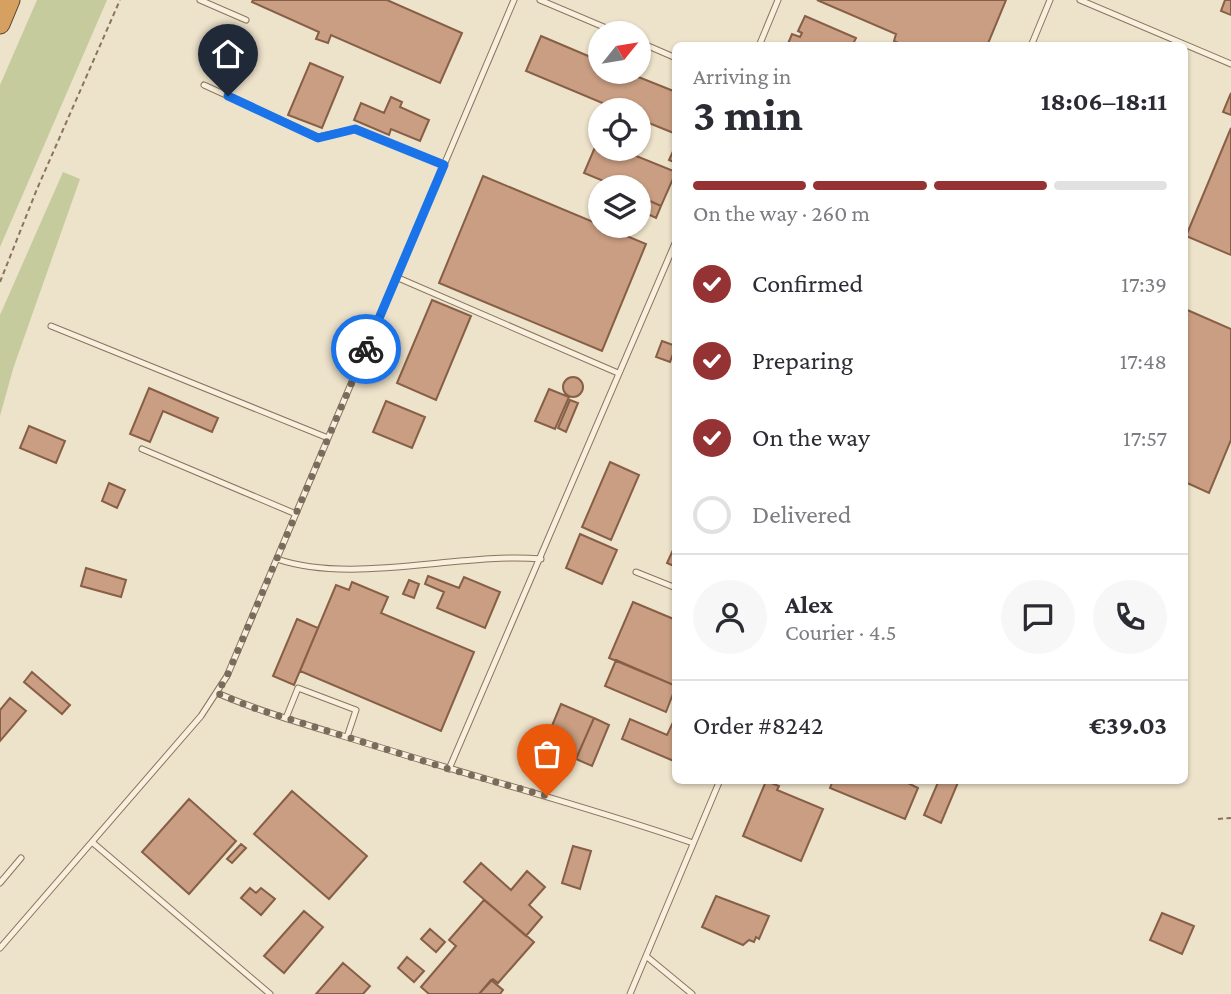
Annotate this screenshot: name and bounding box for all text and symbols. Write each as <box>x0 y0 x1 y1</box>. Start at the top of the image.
north arrow <box>588 21 651 84</box>
map controls <box>588 21 651 238</box>
pin <box>198 24 258 96</box>
icon: home <box>209 35 247 73</box>
text: Arriving in <box>693 63 791 89</box>
text: 18:06–18:11 <box>1041 87 1167 116</box>
text: 3 min <box>693 89 803 140</box>
button: locate <box>588 98 651 161</box>
button: layers <box>588 175 651 238</box>
text: On the way · 260 m <box>693 200 870 226</box>
icon: check <box>693 265 731 303</box>
text: Confirmed <box>752 269 863 298</box>
text: 17:39 <box>1121 271 1167 297</box>
courier <box>331 314 401 384</box>
icon: bike <box>347 330 385 368</box>
icon: check <box>693 342 731 380</box>
text: Preparing <box>752 346 853 375</box>
text: 17:48 <box>1120 348 1167 374</box>
icon: check <box>693 419 731 457</box>
text: On the way <box>752 423 870 452</box>
text: 17:57 <box>1123 425 1167 451</box>
text: Delivered <box>752 500 851 529</box>
button: person <box>693 580 767 654</box>
button: chat <box>1001 580 1075 654</box>
button: phone <box>1093 580 1167 654</box>
text: Alex <box>785 590 833 619</box>
text: Courier · 4.5 <box>785 619 897 645</box>
text: Order #8242 <box>693 711 823 740</box>
text: €39.03 <box>1089 711 1167 740</box>
pin <box>517 724 577 796</box>
icon: bag <box>528 735 566 773</box>

